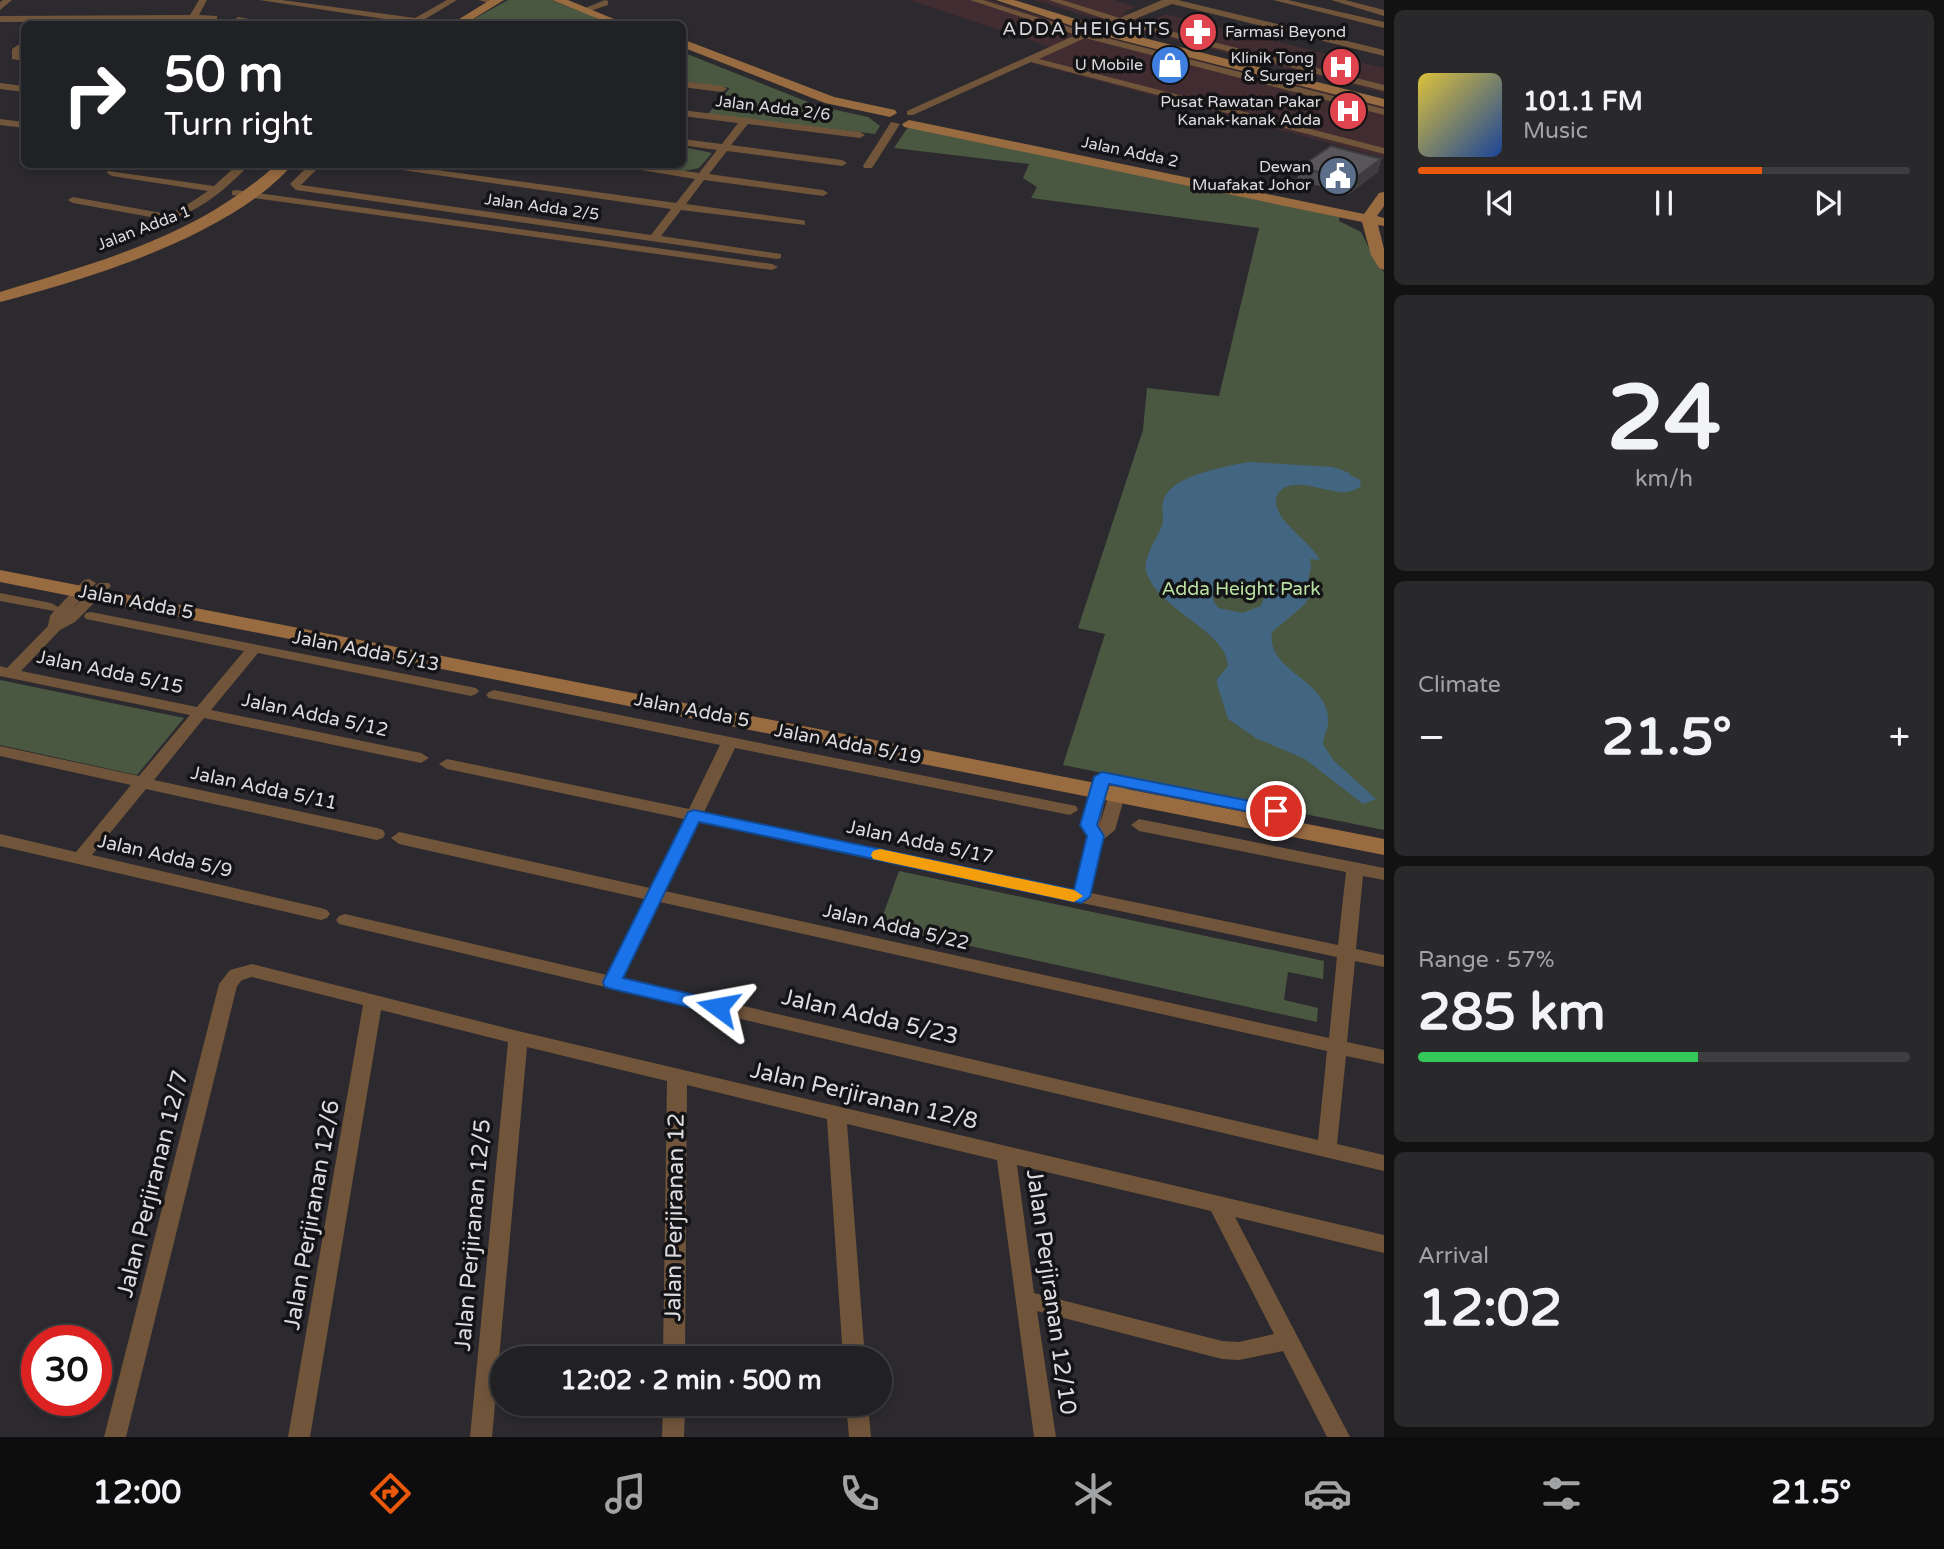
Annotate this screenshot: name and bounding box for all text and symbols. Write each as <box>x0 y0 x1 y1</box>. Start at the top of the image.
pharmacy icon: Farmasi Beyond <box>1177 11 1219 53</box>
district label: ADDA HEIGHTS <box>1002 18 1172 40</box>
place label: Farmasi Beyond <box>1225 22 1346 42</box>
shop icon: U Mobile <box>1149 44 1191 86</box>
text: 50 m <box>164 46 283 105</box>
hospital icon: Klinik Tong & Surgeri <box>1320 46 1362 88</box>
place label: Klinik Tong & Surgeri <box>1230 48 1314 86</box>
icon: right <box>49 49 140 140</box>
place label: U Mobile <box>1075 55 1143 75</box>
text: 101.1 FM <box>1523 86 1643 117</box>
hospital icon: Pusat Rawatan Pakar Kanak-kanak Adda <box>1327 90 1369 132</box>
street label: Jalan Adda 2/6 <box>714 91 832 125</box>
place label: Pusat Rawatan Pakar Kanak-kanak Adda <box>1160 92 1322 130</box>
text: Turn right <box>164 106 313 144</box>
text: Music <box>1523 117 1588 145</box>
street label: Jalan Adda 2 <box>1080 132 1180 172</box>
public building icon: Dewan Muafakat Johor <box>1317 155 1359 197</box>
place label: Dewan Muafakat Johor <box>1192 157 1312 195</box>
icon: previous <box>1481 184 1519 222</box>
icon: pause <box>1645 184 1683 222</box>
icon: next <box>1809 184 1847 222</box>
street label: Jalan Adda 2/5 <box>483 189 601 225</box>
street label: Jalan Adda 1 <box>94 201 194 255</box>
text: 24 <box>1607 364 1721 474</box>
text: km/h <box>1635 465 1693 493</box>
park label: Adda Height Park <box>1161 578 1321 600</box>
street label: Jalan Adda 5 <box>77 580 195 624</box>
street label: Jalan Adda 5/13 <box>291 626 441 676</box>
street label: Jalan Adda 5/15 <box>35 646 185 698</box>
text: Climate <box>1418 671 1501 699</box>
street label: Jalan Adda 5 <box>633 688 751 732</box>
street label: Jalan Adda 5/12 <box>240 689 390 741</box>
text: 21.5° <box>1602 706 1732 769</box>
text: − <box>1418 715 1445 761</box>
text: + <box>1889 715 1910 761</box>
street label: Jalan Adda 5/19 <box>773 719 923 769</box>
street label: Jalan Adda 5/11 <box>189 762 339 814</box>
pin <box>1246 781 1306 841</box>
icon: arrive <box>1257 792 1295 830</box>
street label: Jalan Adda 5/17 <box>845 816 995 868</box>
street label: Jalan Adda 5/9 <box>96 830 234 882</box>
street label: Jalan Adda 5/22 <box>821 899 971 955</box>
text: Range · 57% <box>1418 946 1554 974</box>
position arrow <box>681 970 755 1044</box>
text: 285 km <box>1418 981 1606 1044</box>
street label: Jalan Adda 5/23 <box>779 983 961 1051</box>
street label: Jalan Perjiranan 12/8 <box>748 1056 980 1136</box>
street label: Jalan Perjiranan 12/7 <box>111 1067 195 1301</box>
street label: Jalan Perjiranan 12/6 <box>278 1098 346 1332</box>
street label: Jalan Perjiranan 12 <box>659 1113 691 1321</box>
street label: Jalan Perjiranan 12/5 <box>449 1118 497 1352</box>
street label: Jalan Perjiranan 12/10 <box>1020 1168 1082 1416</box>
text: Arrival <box>1418 1242 1489 1270</box>
text: 12:02 <box>1418 1277 1562 1340</box>
speed limit sign: 30 <box>21 1325 112 1416</box>
text: 12:02 · 2 min · 500 m <box>560 1365 822 1396</box>
icon: directions <box>366 1469 415 1518</box>
icon: music <box>601 1469 650 1518</box>
icon: phone <box>835 1469 884 1518</box>
icon: climate <box>1069 1469 1118 1518</box>
icon: car <box>1303 1469 1352 1518</box>
icon: filters <box>1537 1469 1586 1518</box>
text: 12:00 <box>93 1474 181 1512</box>
text: 21.5° <box>1771 1474 1851 1512</box>

